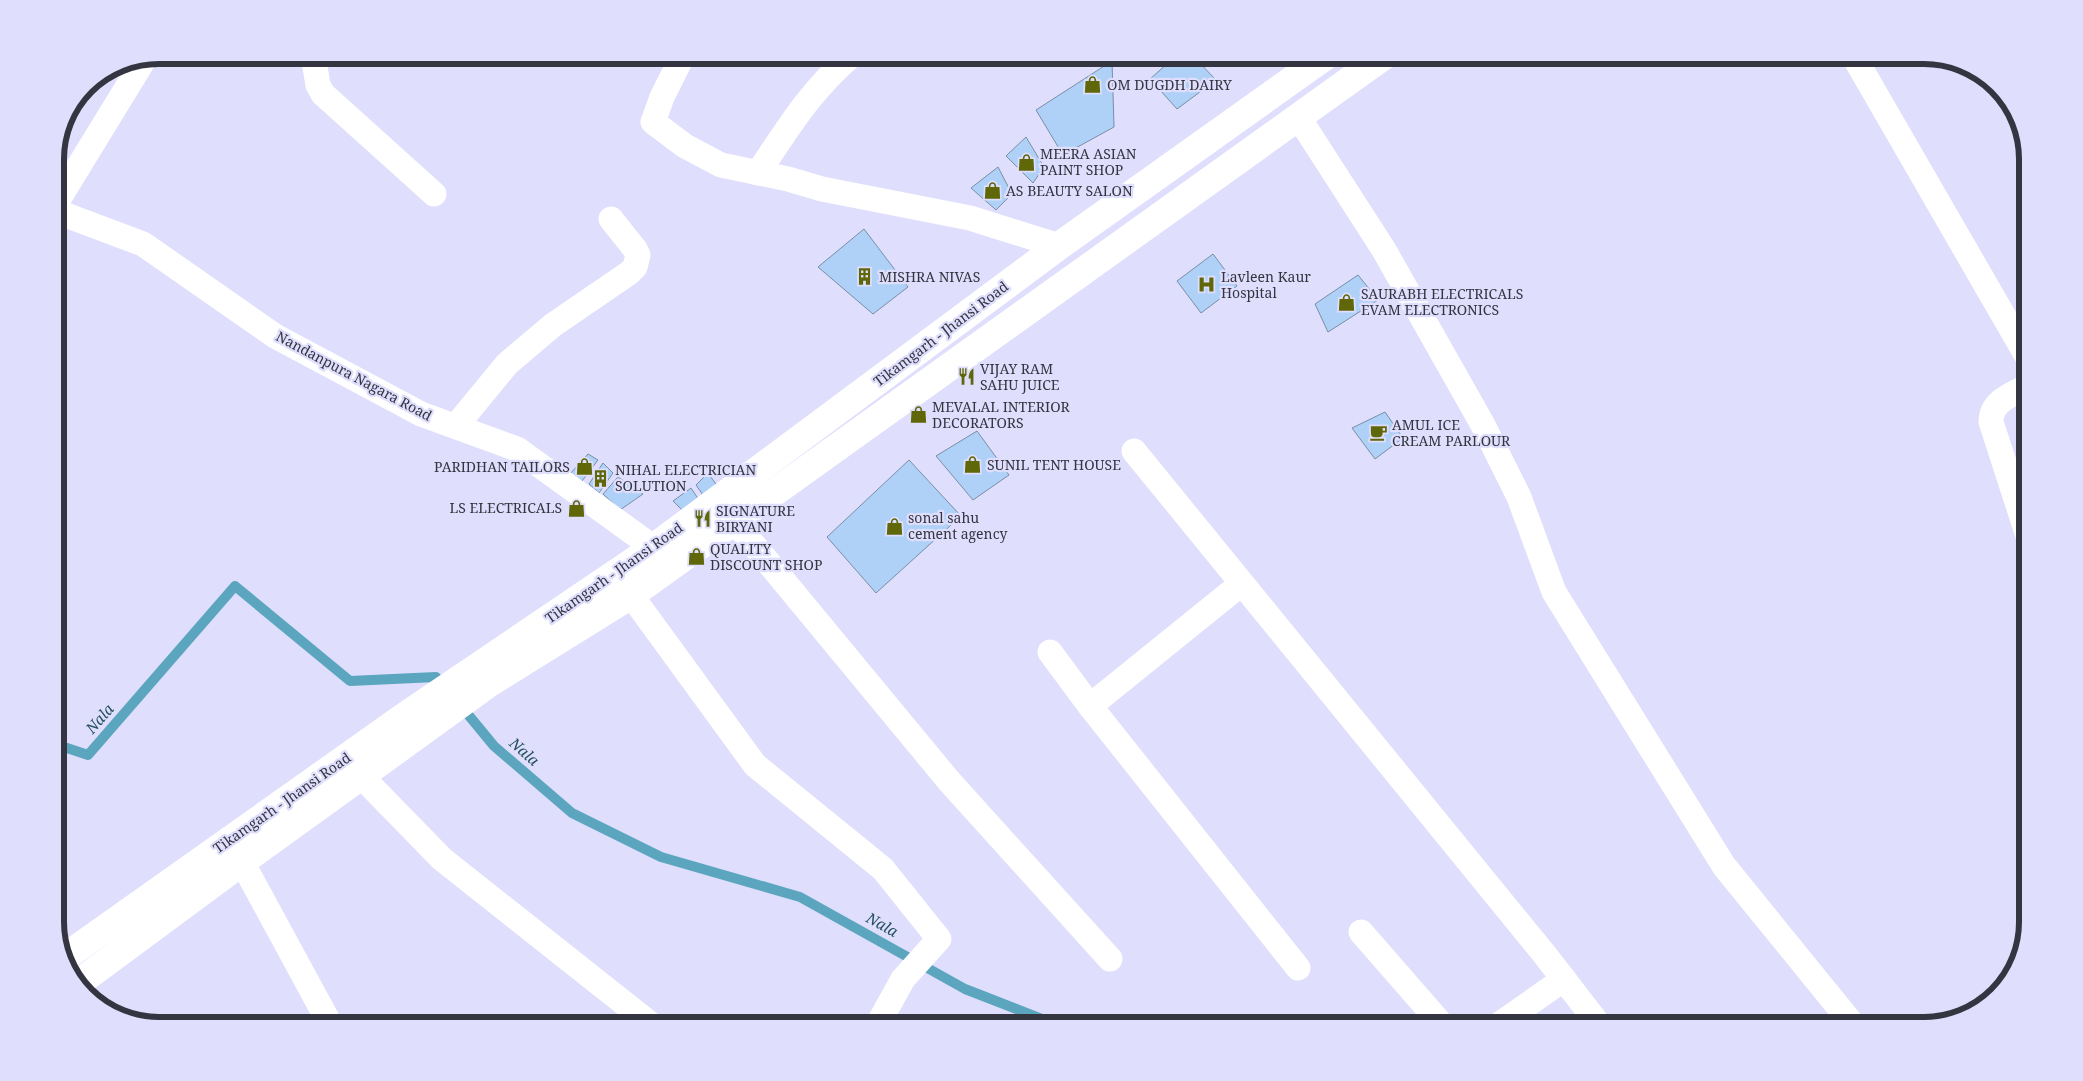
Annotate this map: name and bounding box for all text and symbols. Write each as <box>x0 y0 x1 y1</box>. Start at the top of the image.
shop icon: OM DUGDH DAIRY <box>1083 75 1103 95</box>
place label: OM DUGDH DAIRY <box>1107 75 1232 94</box>
place label: MEERA ASIAN PAINT SHOP <box>1040 144 1137 179</box>
shop icon: MEERA ASIAN PAINT SHOP <box>1016 152 1036 172</box>
shop icon: AS BEAUTY SALON <box>982 181 1002 201</box>
place label: AS BEAUTY SALON <box>1006 181 1133 200</box>
building icon: MISHRA NIVAS <box>855 267 875 287</box>
place label: MISHRA NIVAS <box>879 267 980 286</box>
place label: Lavleen Kaur Hospital <box>1221 267 1311 302</box>
hospital icon: Lavleen Kaur Hospital <box>1197 275 1217 295</box>
street label: Tikamgarh - Jhansi Road <box>870 276 1012 390</box>
place label: SAURABH ELECTRICALS EVAM ELECTRONICS <box>1361 284 1523 319</box>
shop icon: SAURABH ELECTRICALS EVAM ELECTRONICS <box>1337 292 1357 312</box>
street label: Nandanpura Nagara Road <box>273 326 436 425</box>
place label: VIJAY RAM SAHU JUICE <box>980 359 1060 394</box>
restaurant icon: VIJAY RAM SAHU JUICE <box>956 367 976 387</box>
place label: MEVALAL INTERIOR DECORATORS <box>932 397 1071 432</box>
shop icon: MEVALAL INTERIOR DECORATORS <box>908 405 928 425</box>
place label: AMUL ICE CREAM PARLOUR <box>1392 415 1511 450</box>
cafe icon: AMUL ICE CREAM PARLOUR <box>1368 423 1388 443</box>
shop icon: SUNIL TENT HOUSE <box>963 455 983 475</box>
place label: SUNIL TENT HOUSE <box>987 455 1121 474</box>
place label: PARIDHAN TAILORS <box>434 457 570 476</box>
shop icon: PARIDHAN TAILORS <box>574 457 594 477</box>
place label: NIHAL ELECTRICIAN SOLUTION <box>615 460 756 495</box>
building icon: NIHAL ELECTRICIAN SOLUTION <box>591 468 611 488</box>
place label: LS ELECTRICALS <box>450 498 562 517</box>
shop icon: LS ELECTRICALS <box>566 498 586 518</box>
place label: SIGNATURE BIRYANI <box>716 501 795 536</box>
place label: sonal sahu cement agency <box>908 508 1008 543</box>
restaurant icon: SIGNATURE BIRYANI <box>692 509 712 529</box>
shop icon: sonal sahu cement agency <box>884 516 904 536</box>
street label: Tikamgarh - Jhansi Road <box>541 518 687 627</box>
place label: QUALITY DISCOUNT SHOP <box>710 539 822 574</box>
shop icon: QUALITY DISCOUNT SHOP <box>686 547 706 567</box>
water label: Nala <box>80 699 118 738</box>
water label: Nala <box>505 732 544 770</box>
street label: Tikamgarh - Jhansi Road <box>209 748 355 857</box>
water label: Nala <box>862 907 902 941</box>

